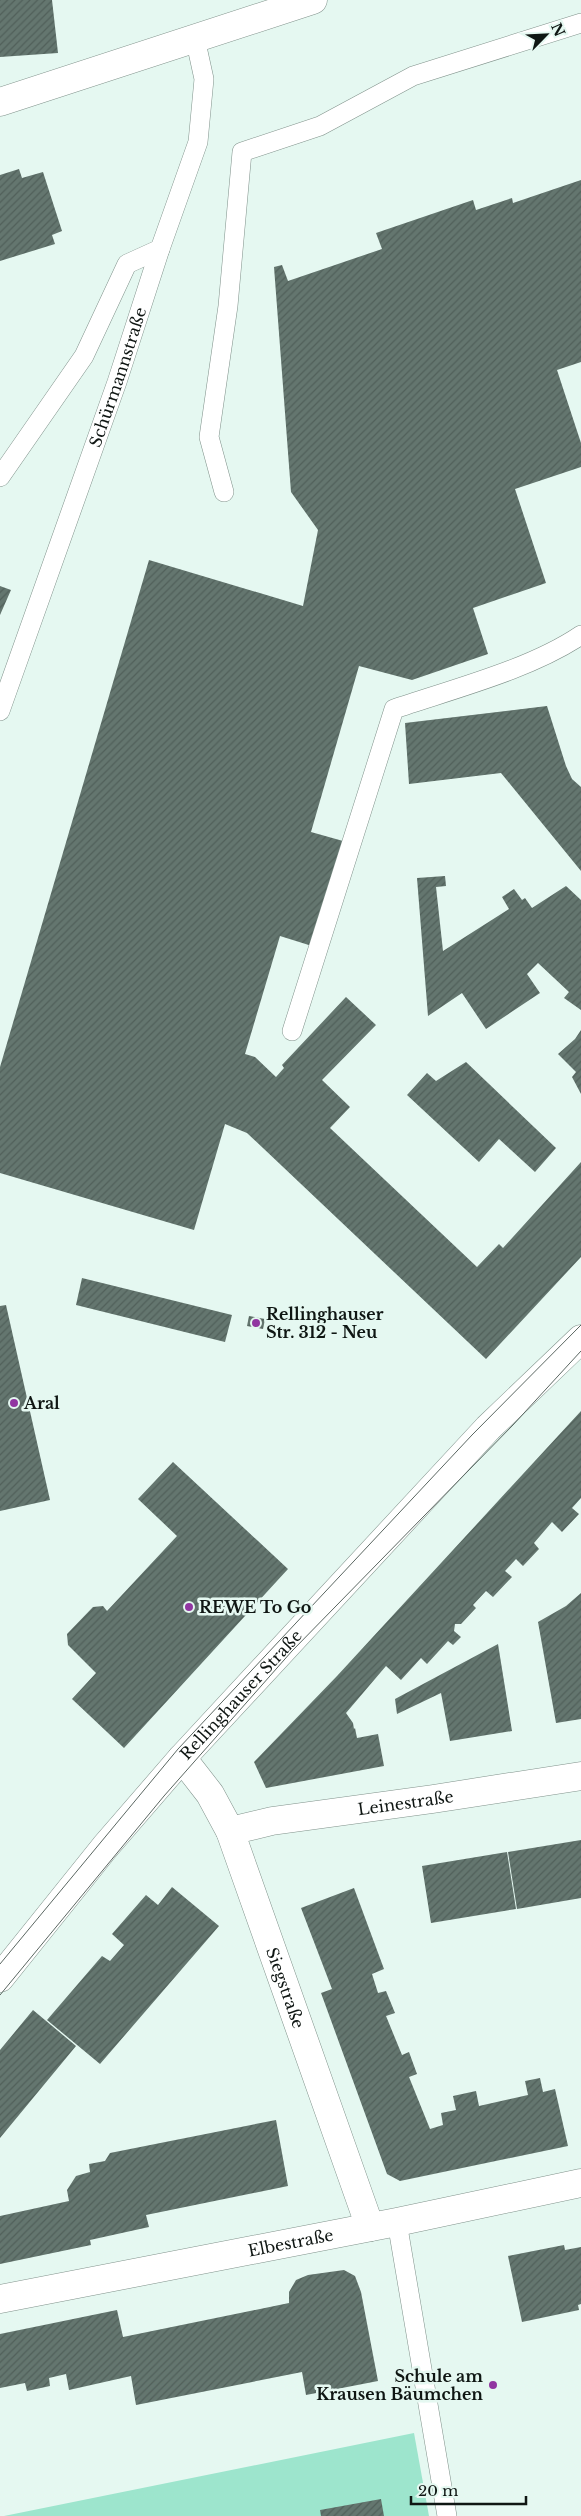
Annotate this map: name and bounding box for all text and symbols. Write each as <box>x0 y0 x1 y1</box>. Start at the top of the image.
north arrow <box>521 10 571 60</box>
text: N <box>547 20 569 39</box>
street label: Schürmannstraße <box>85 305 151 450</box>
place label: Rellinghauser Str. 312 - Neu <box>266 1304 384 1342</box>
marker: Rellinghauser Str. 312 - Neu <box>250 1317 262 1329</box>
place label: Aral <box>23 1393 60 1413</box>
marker: Aral <box>8 1397 20 1409</box>
place label: REWE To Go <box>199 1597 311 1617</box>
marker: REWE To Go <box>183 1601 195 1613</box>
street label: Rellinghauser Straße <box>176 1626 306 1764</box>
street label: Leinestraße <box>356 1786 455 1819</box>
street label: Siegstraße <box>262 1945 309 2031</box>
street label: Elbestraße <box>246 2225 335 2261</box>
place label: Schule am Krausen Bäumchen <box>316 2366 483 2404</box>
marker: Schule am Krausen Bäumchen <box>487 2379 499 2391</box>
scale bar <box>411 2474 526 2506</box>
text: 20 m <box>418 2481 458 2500</box>

